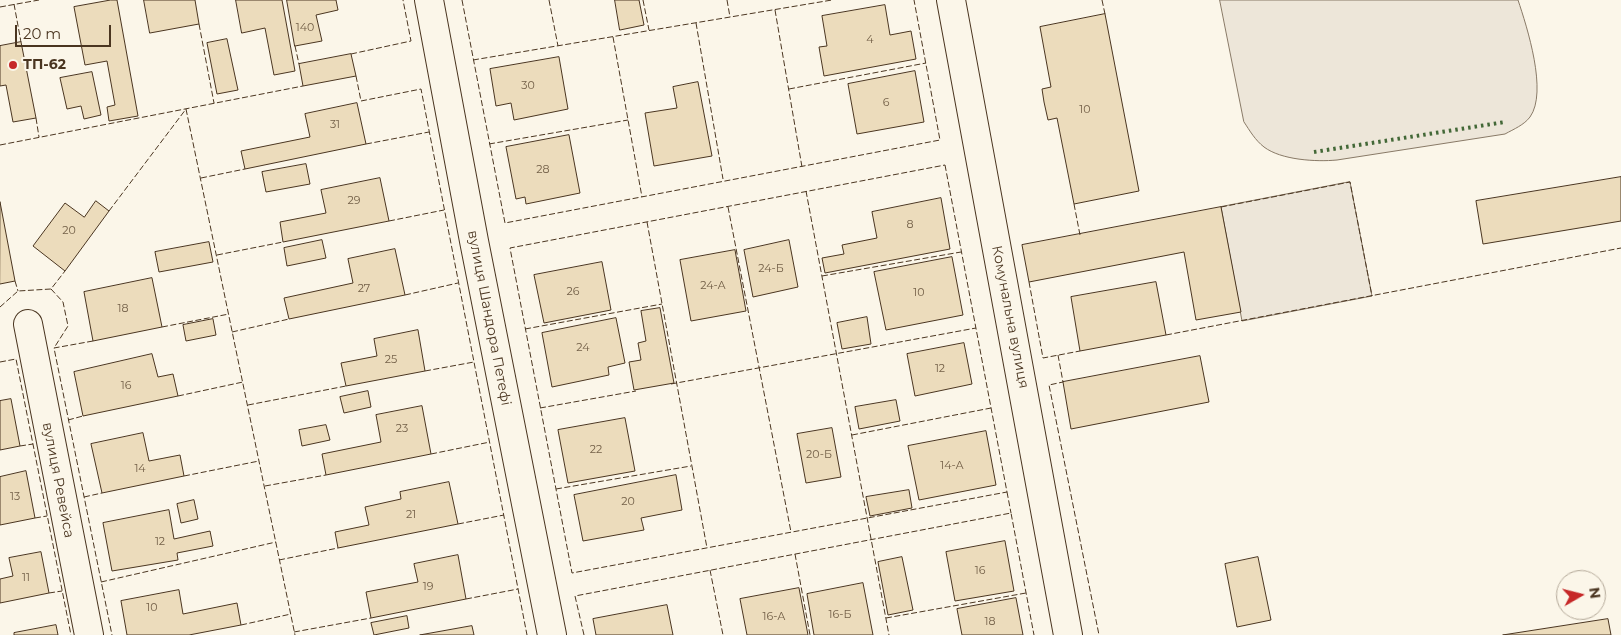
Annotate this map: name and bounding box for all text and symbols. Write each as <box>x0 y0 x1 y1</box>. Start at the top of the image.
scale bar <box>18 15 114 47</box>
house number: 140 <box>296 21 314 35</box>
text: 20 m <box>23 24 61 43</box>
house number: 4 <box>866 33 874 47</box>
place label: ТП-62 <box>23 57 66 73</box>
marker: ТП-62 <box>7 59 19 71</box>
house number: 30 <box>521 79 535 93</box>
house number: 6 <box>883 96 889 110</box>
house number: 10 <box>1079 103 1091 117</box>
house number: 31 <box>330 118 340 132</box>
house number: 28 <box>536 163 550 177</box>
house number: 29 <box>348 194 360 208</box>
house number: 8 <box>906 218 914 232</box>
house number: 20 <box>62 224 76 238</box>
street label: вулиця Шандора Петефі <box>464 229 514 407</box>
street label: Комунальна вулиця <box>988 244 1032 390</box>
house number: 24-Б <box>758 262 784 276</box>
house number: 24-А <box>700 279 726 293</box>
house number: 27 <box>358 282 370 296</box>
house number: 26 <box>567 285 579 299</box>
house number: 10 <box>913 286 925 300</box>
house number: 18 <box>118 302 128 316</box>
house number: 24 <box>576 341 590 355</box>
house number: 25 <box>385 353 397 367</box>
house number: 12 <box>935 362 945 376</box>
house number: 16 <box>121 379 131 393</box>
street label: вулиця Ревейса <box>39 421 77 539</box>
house number: 23 <box>396 422 408 436</box>
house number: 22 <box>590 443 602 457</box>
house number: 20-Б <box>806 448 832 462</box>
house number: 14-А <box>940 459 964 473</box>
house number: 14 <box>134 462 146 476</box>
house number: 13 <box>10 490 20 504</box>
house number: 20 <box>621 495 635 509</box>
house number: 21 <box>406 508 416 522</box>
house number: 12 <box>155 535 165 549</box>
house number: 16 <box>975 564 985 578</box>
north arrow <box>1556 570 1606 620</box>
house number: 11 <box>22 571 30 585</box>
house number: 19 <box>423 580 433 594</box>
text: N <box>1585 586 1605 600</box>
house number: 10 <box>146 601 158 615</box>
house number: 16-Б <box>829 608 851 622</box>
house number: 16-А <box>763 610 785 624</box>
house number: 18 <box>985 615 995 629</box>

